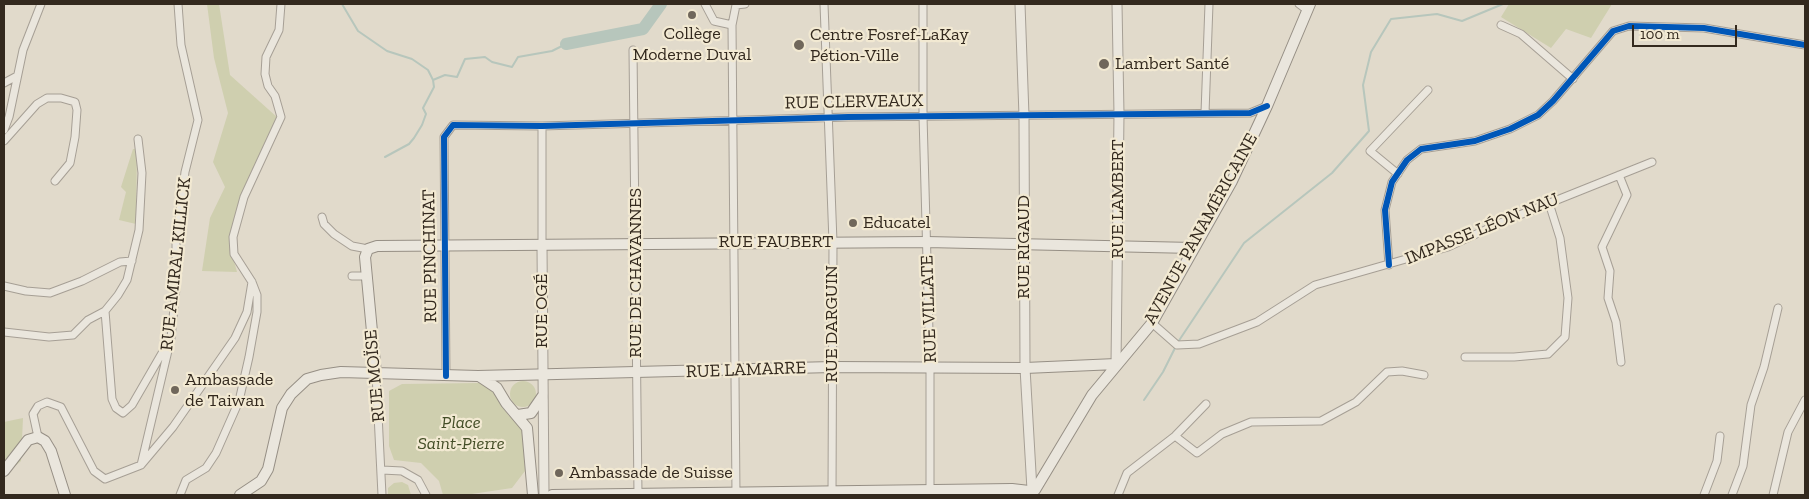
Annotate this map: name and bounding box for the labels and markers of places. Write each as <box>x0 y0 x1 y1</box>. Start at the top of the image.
marker: Collège Moderne Duval <box>686 9 698 21</box>
place label: Collège Moderne Duval <box>633 23 751 66</box>
place label: Centre Fosref-LaKay Pétion-Ville <box>810 24 969 66</box>
marker: Centre Fosref-LaKay Pétion-Ville <box>792 38 806 52</box>
place label: Lambert Santé <box>1115 53 1229 75</box>
marker: Lambert Santé <box>1097 57 1111 71</box>
place label: Educatel <box>863 212 930 234</box>
marker: Educatel <box>847 217 859 229</box>
place label: Ambassade de Taiwan <box>185 369 273 412</box>
marker: Ambassade de Taiwan <box>169 384 181 396</box>
place label: Ambassade de Suisse <box>569 462 733 484</box>
marker: Ambassade de Suisse <box>553 467 565 479</box>

